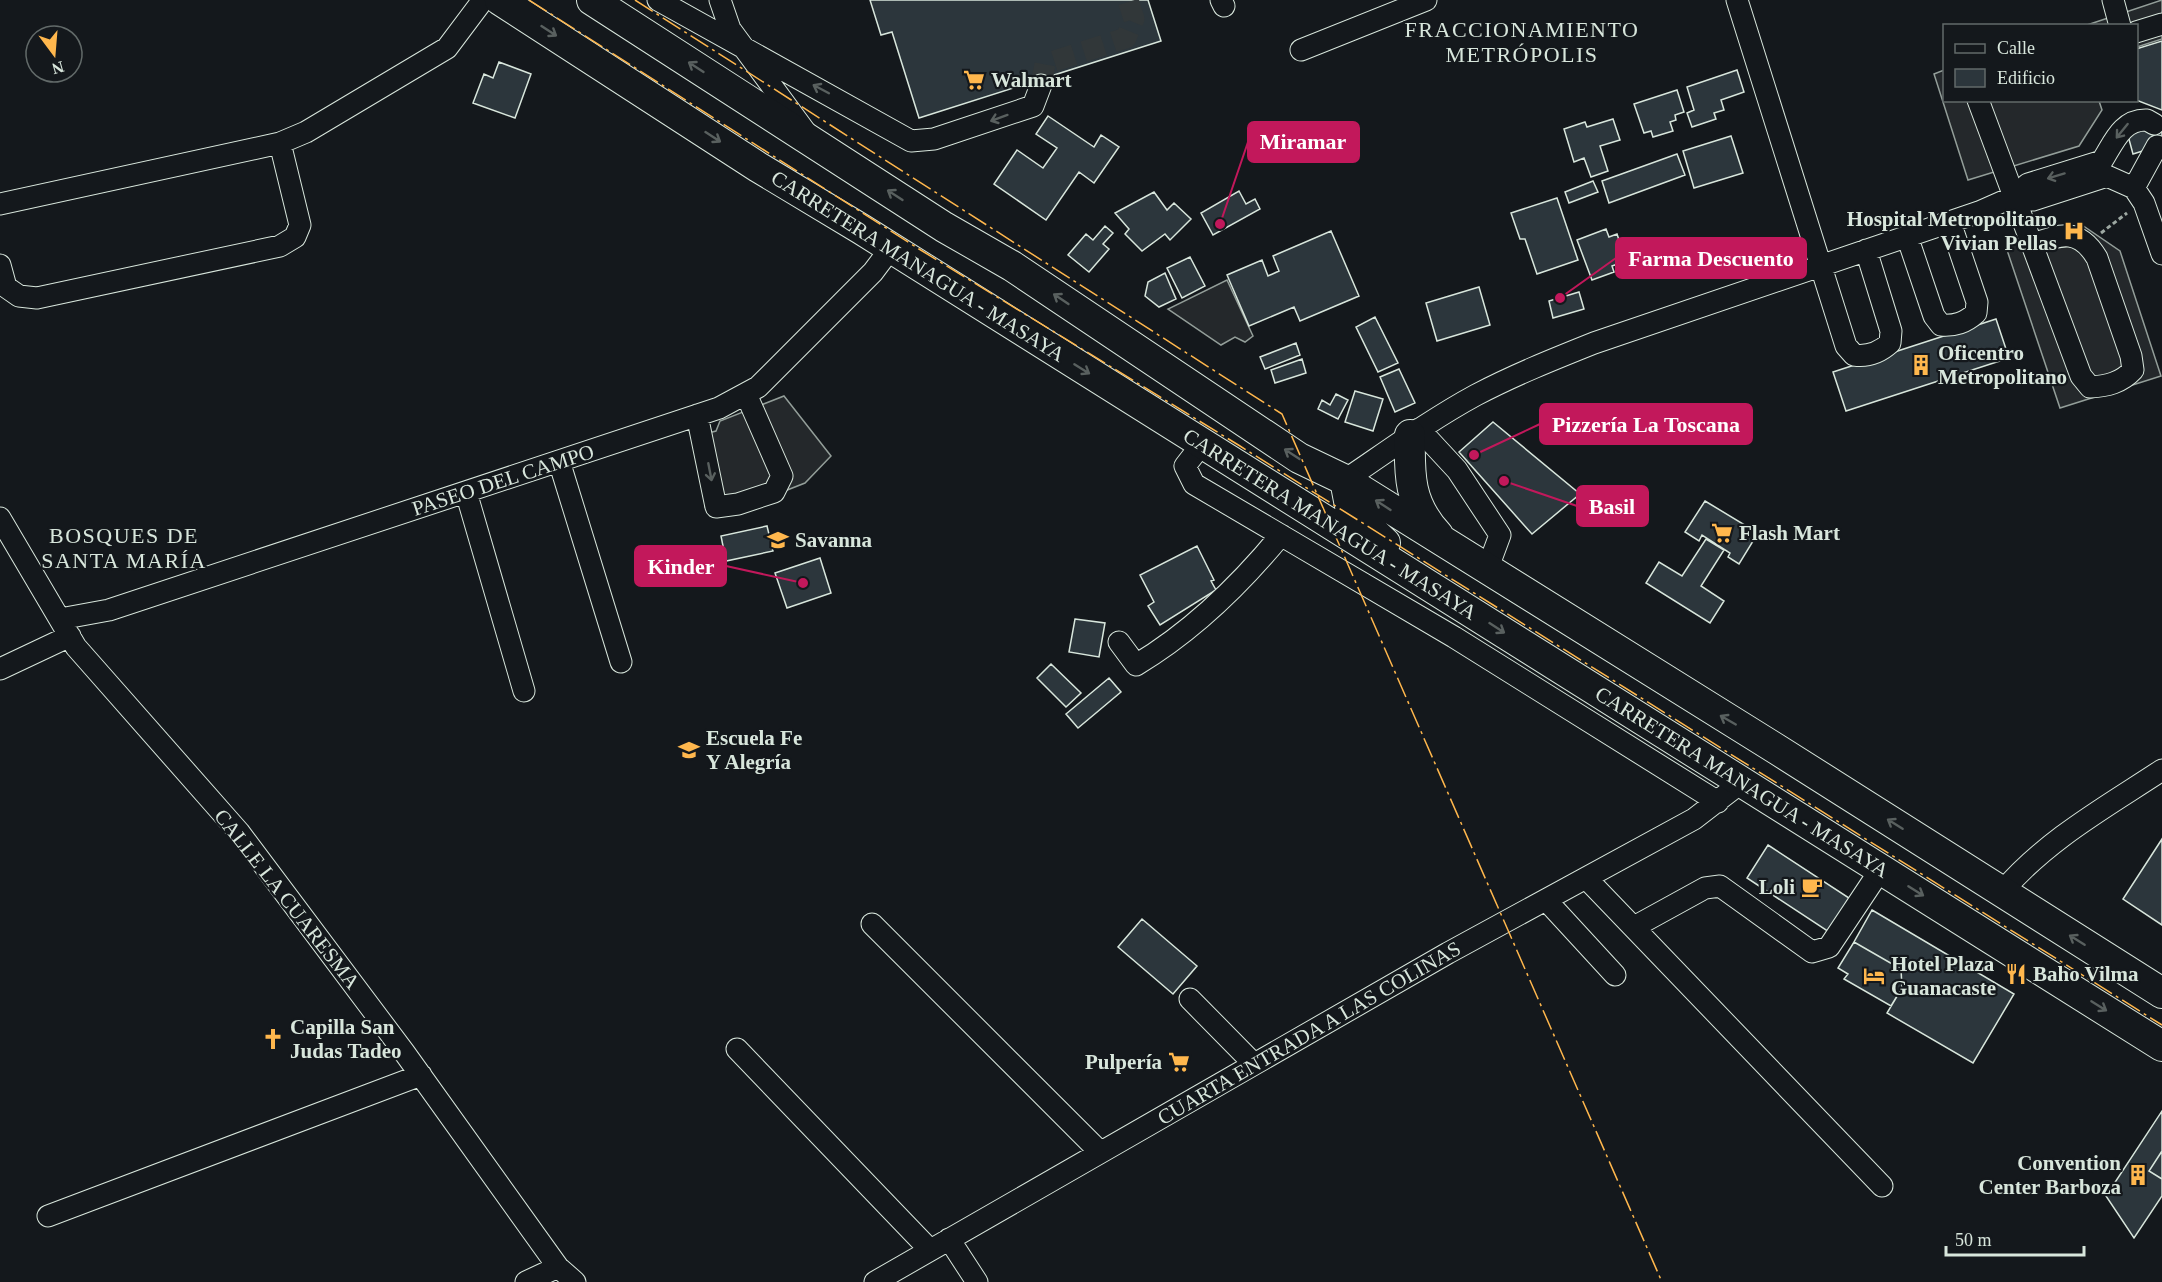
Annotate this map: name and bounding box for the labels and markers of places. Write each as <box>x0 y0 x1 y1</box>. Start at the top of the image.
supermarket icon: Walmart <box>962 68 986 92</box>
place label: Walmart <box>991 68 1071 92</box>
callout: Miramar <box>1248 122 1359 162</box>
place label: Hospital Metropolitano Vivian Pellas <box>1847 207 2057 255</box>
hospital icon: Hospital Metropolitano Vivian Pellas <box>2062 219 2086 243</box>
callout: Farma Descuento <box>1616 238 1806 278</box>
place label: Oficentro Metropolitano <box>1938 341 2067 389</box>
building icon: Oficentro Metropolitano <box>1909 353 1933 377</box>
callout: Pizzería La Toscana <box>1540 404 1752 444</box>
callout: Basil <box>1577 486 1648 526</box>
supermarket icon: Flash Mart <box>1710 521 1734 545</box>
place label: Flash Mart <box>1739 521 1840 545</box>
school or university icon: Savanna <box>766 528 790 552</box>
place label: Savanna <box>795 528 873 552</box>
callout: Kinder <box>635 546 726 586</box>
place label: Escuela Fe Y Alegría <box>706 726 802 774</box>
school or university icon: Escuela Fe Y Alegría <box>677 738 701 762</box>
place label: Loli <box>1759 875 1795 899</box>
cafe icon: Loli <box>1800 875 1824 899</box>
place label: Hotel Plaza Guanacaste <box>1891 952 1996 1000</box>
restaurant icon: Baho Vilma <box>2004 962 2028 986</box>
place label: Baho Vilma <box>2033 962 2139 986</box>
hotel icon: Hotel Plaza Guanacaste <box>1862 964 1886 988</box>
place label: Capilla San Judas Tadeo <box>290 1015 401 1063</box>
church icon: Capilla San Judas Tadeo <box>261 1027 285 1051</box>
place label: Pulpería <box>1085 1050 1162 1074</box>
supermarket icon: Pulpería <box>1167 1050 1191 1074</box>
place label: Convention Center Barboza <box>1979 1151 2121 1199</box>
building icon: Convention Center Barboza <box>2126 1163 2150 1187</box>

